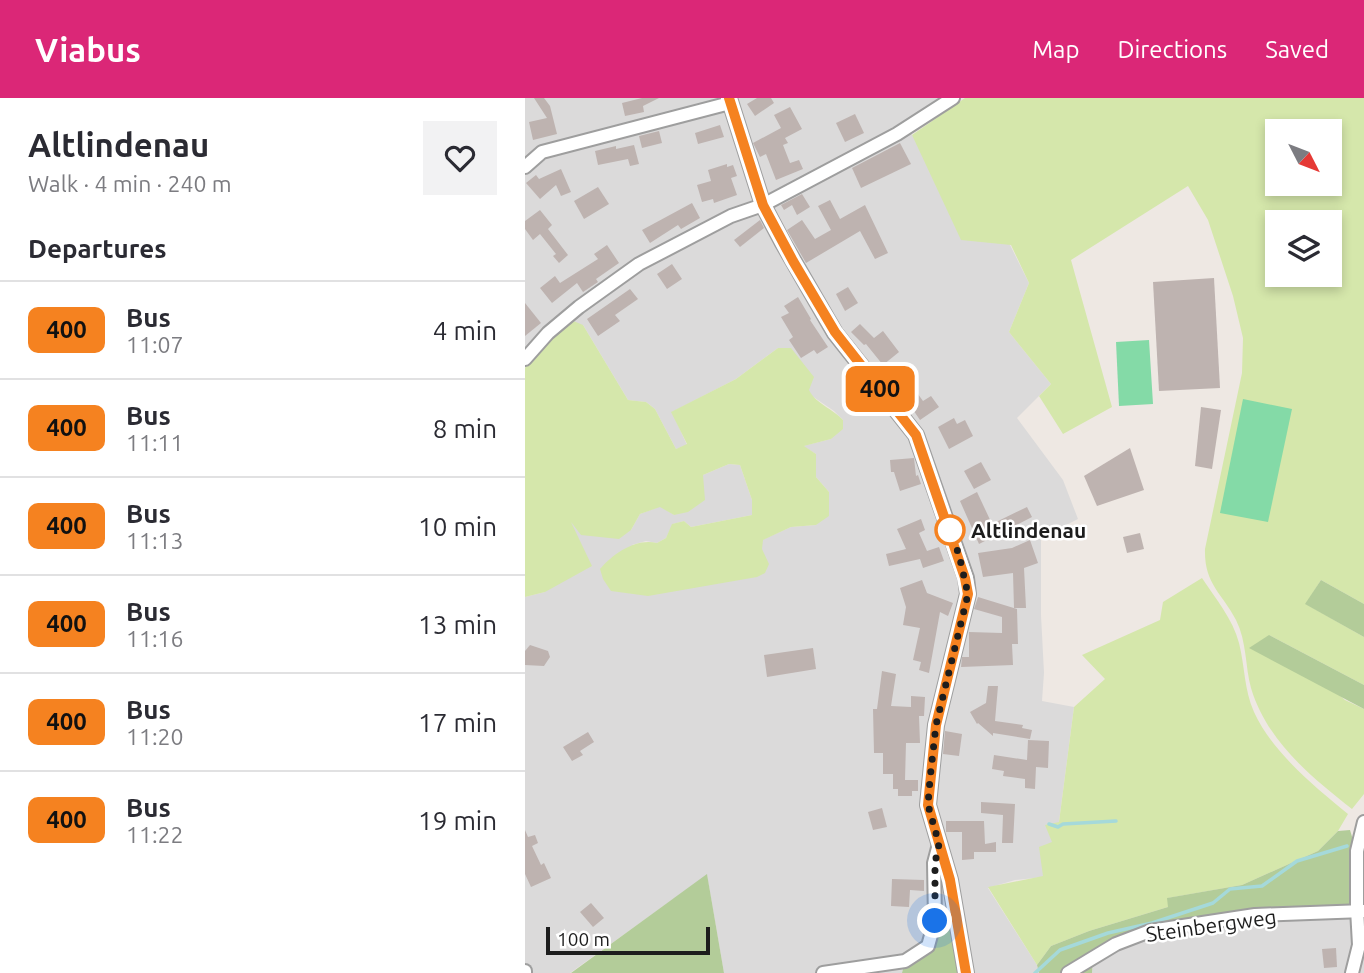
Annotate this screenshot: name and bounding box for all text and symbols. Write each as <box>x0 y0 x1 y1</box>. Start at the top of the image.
text: Viabus <box>35 31 141 68</box>
text: Map <box>1032 36 1079 63</box>
text: Directions <box>1117 36 1227 63</box>
text: Saved <box>1265 36 1329 63</box>
north arrow <box>1265 119 1342 196</box>
map controls <box>1265 119 1342 287</box>
button: heart <box>423 121 497 195</box>
text: Altlindenau <box>28 126 209 163</box>
text: Walk · 4 min · 240 m <box>28 171 232 196</box>
button: layers <box>1265 210 1342 287</box>
text: Departures <box>28 234 166 263</box>
text: Bus <box>126 303 171 332</box>
text: 400 <box>46 316 87 343</box>
text: 4 min <box>433 316 497 345</box>
text: 11:07 <box>126 332 184 357</box>
line badge: 400 <box>840 366 920 412</box>
text: 400 <box>860 375 900 402</box>
text: Bus <box>126 401 171 430</box>
text: 400 <box>46 414 87 441</box>
text: 8 min <box>433 414 497 443</box>
text: 11:11 <box>126 430 184 455</box>
text: Bus <box>126 499 171 528</box>
text: 400 <box>46 512 87 539</box>
text: 10 min <box>418 512 497 541</box>
marker: Altlindenau <box>935 515 965 545</box>
place label: Altlindenau <box>971 518 1086 542</box>
text: 11:13 <box>126 528 184 553</box>
text: Bus <box>126 597 171 626</box>
text: 400 <box>46 610 87 637</box>
text: 13 min <box>418 610 497 639</box>
text: 11:16 <box>126 626 184 651</box>
text: Bus <box>126 695 171 724</box>
text: 400 <box>46 708 87 735</box>
text: 17 min <box>418 708 497 737</box>
text: 11:20 <box>126 724 184 749</box>
text: Bus <box>126 793 171 822</box>
text: 400 <box>46 806 87 833</box>
text: 19 min <box>418 806 497 835</box>
text: 11:22 <box>126 822 184 847</box>
your location <box>917 903 952 938</box>
street label: Steinbergweg <box>1144 904 1278 946</box>
scale bar <box>546 924 711 956</box>
text: 100 m <box>557 928 610 950</box>

